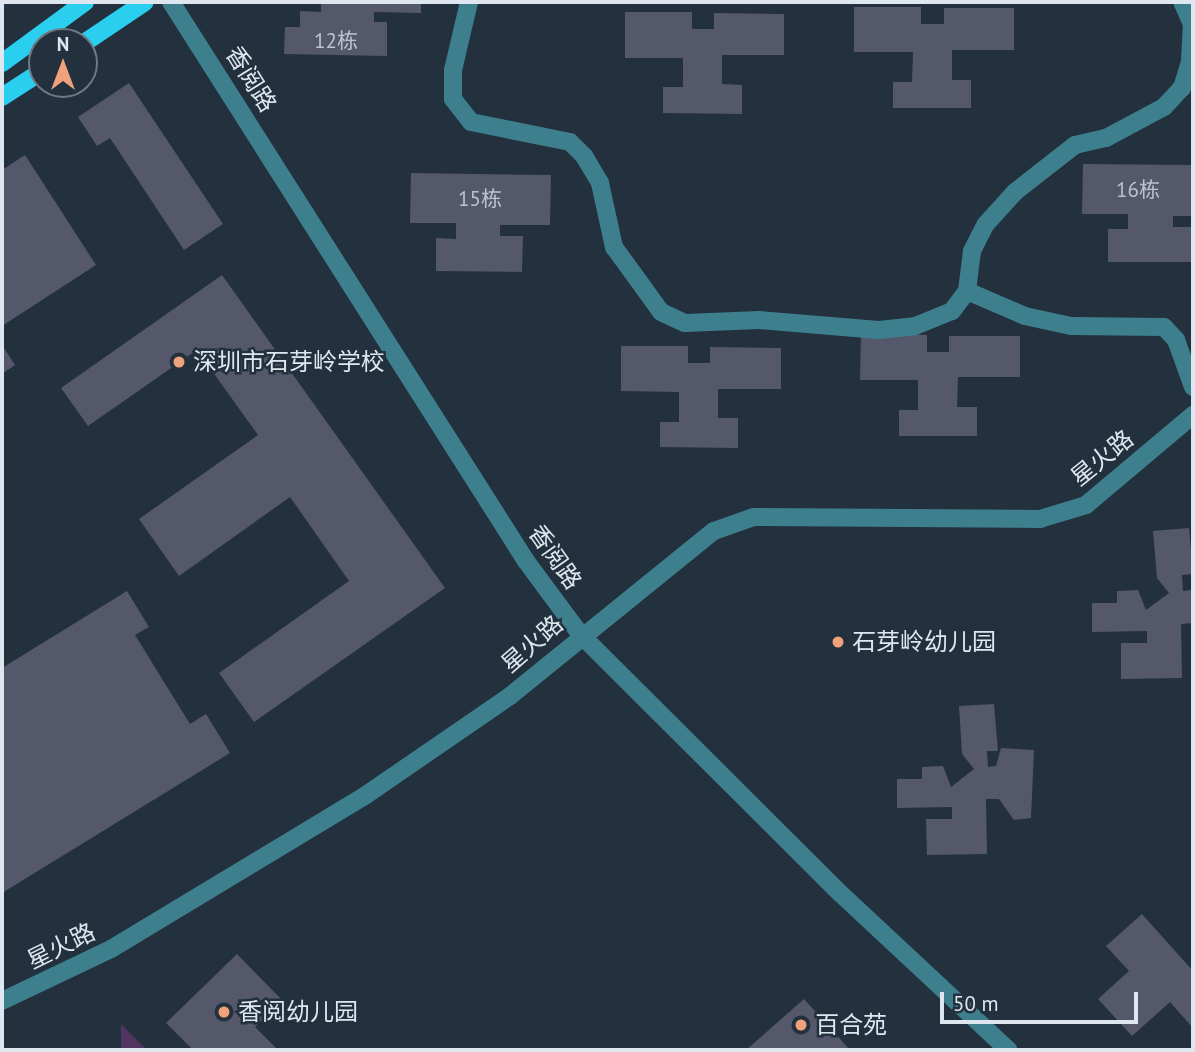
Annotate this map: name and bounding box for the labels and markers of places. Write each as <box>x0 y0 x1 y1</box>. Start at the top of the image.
place label: 深圳市石芽岭学校 <box>193 348 385 376</box>
marker: 深圳市石芽岭学校 <box>171 354 187 370</box>
place label: 石芽岭幼儿园 <box>852 628 996 656</box>
marker: 石芽岭幼儿园 <box>830 634 846 650</box>
place label: 香阅幼儿园 <box>238 998 358 1026</box>
marker: 香阅幼儿园 <box>216 1004 232 1020</box>
place label: 百合苑 <box>815 1011 887 1039</box>
marker: 百合苑 <box>793 1017 809 1033</box>

